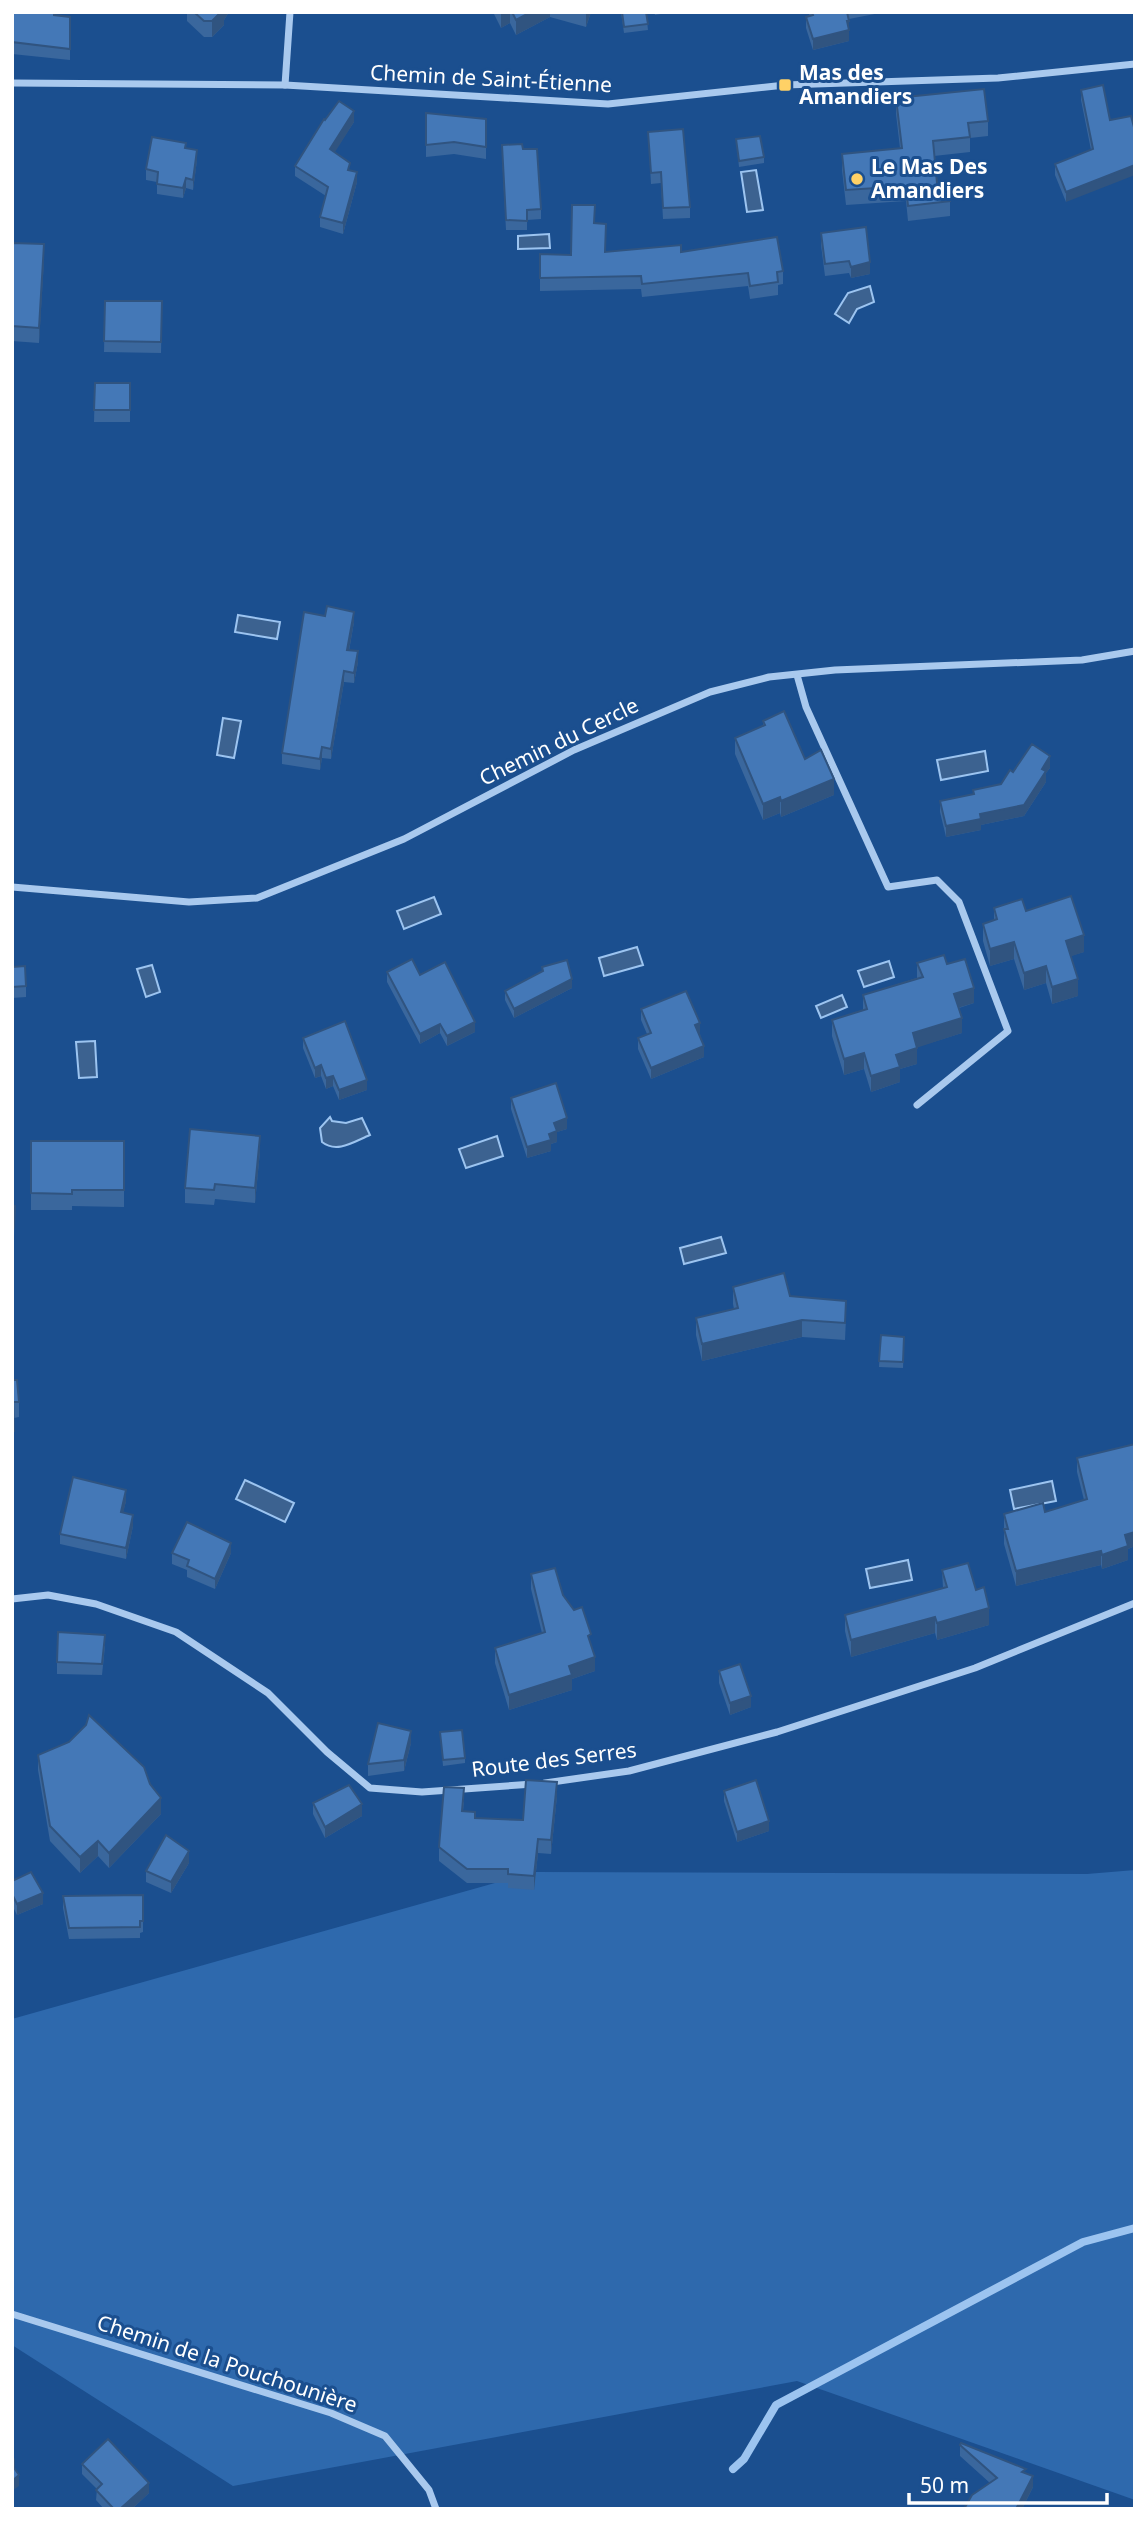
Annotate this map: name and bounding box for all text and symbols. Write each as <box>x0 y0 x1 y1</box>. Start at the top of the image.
street label: Chemin de Saint-Étienne <box>369 58 613 98</box>
place label: Mas des Amandiers <box>799 58 912 110</box>
marker: Mas des Amandiers <box>777 77 793 93</box>
place label: Le Mas Des Amandiers <box>871 152 988 204</box>
marker: Le Mas Des Amandiers <box>849 171 865 187</box>
street label: Chemin du Cercle <box>474 690 643 792</box>
street label: Route des Serres <box>470 1735 638 1783</box>
street label: Chemin de la Pouchounière <box>94 2308 361 2418</box>
scale bar <box>909 2462 1107 2506</box>
text: 50 m <box>920 2471 969 2499</box>

